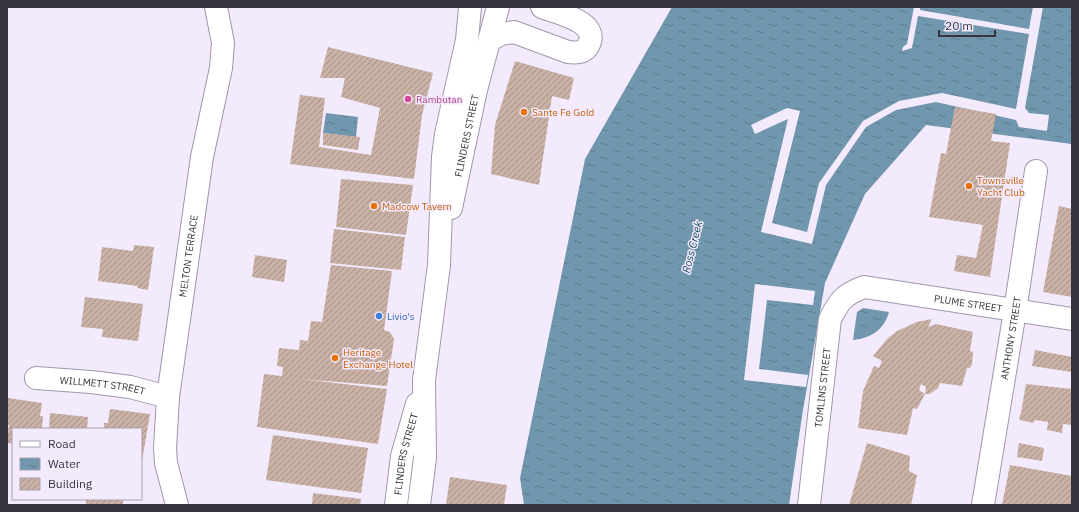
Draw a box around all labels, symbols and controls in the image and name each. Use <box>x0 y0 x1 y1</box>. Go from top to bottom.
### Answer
scale bar <box>939 12 995 38</box>
text: 20 m <box>945 18 973 33</box>
place label: Rambutan <box>416 93 462 106</box>
street label: FLINDERS STREET <box>452 93 482 178</box>
marker: Rambutan <box>403 94 413 104</box>
place label: Sante Fe Gold <box>532 106 594 119</box>
marker: Sante Fe Gold <box>519 107 529 117</box>
place label: Townsville Yacht Club <box>977 174 1025 199</box>
marker: Townsville Yacht Club <box>964 181 974 191</box>
place label: Madcow Tavern <box>382 200 452 213</box>
marker: Madcow Tavern <box>369 201 379 211</box>
street label: MELTON TERRACE <box>176 214 201 298</box>
water label: Ross Creek <box>679 219 705 274</box>
street label: PLUME STREET <box>933 292 1004 315</box>
street label: ANTHONY STREET <box>998 296 1024 381</box>
place label: Livio's <box>387 310 415 323</box>
marker: Livio's <box>374 311 384 321</box>
place label: Heritage Exchange Hotel <box>343 346 413 371</box>
street label: TOMLINS STREET <box>812 347 834 428</box>
marker: Heritage Exchange Hotel <box>330 353 340 363</box>
street label: WILLMETT STREET <box>59 374 147 398</box>
street label: FLINDERS STREET <box>391 411 421 496</box>
legend <box>12 428 142 500</box>
text: Road <box>48 436 76 451</box>
text: Water <box>48 456 81 471</box>
text: Building <box>48 476 93 491</box>

